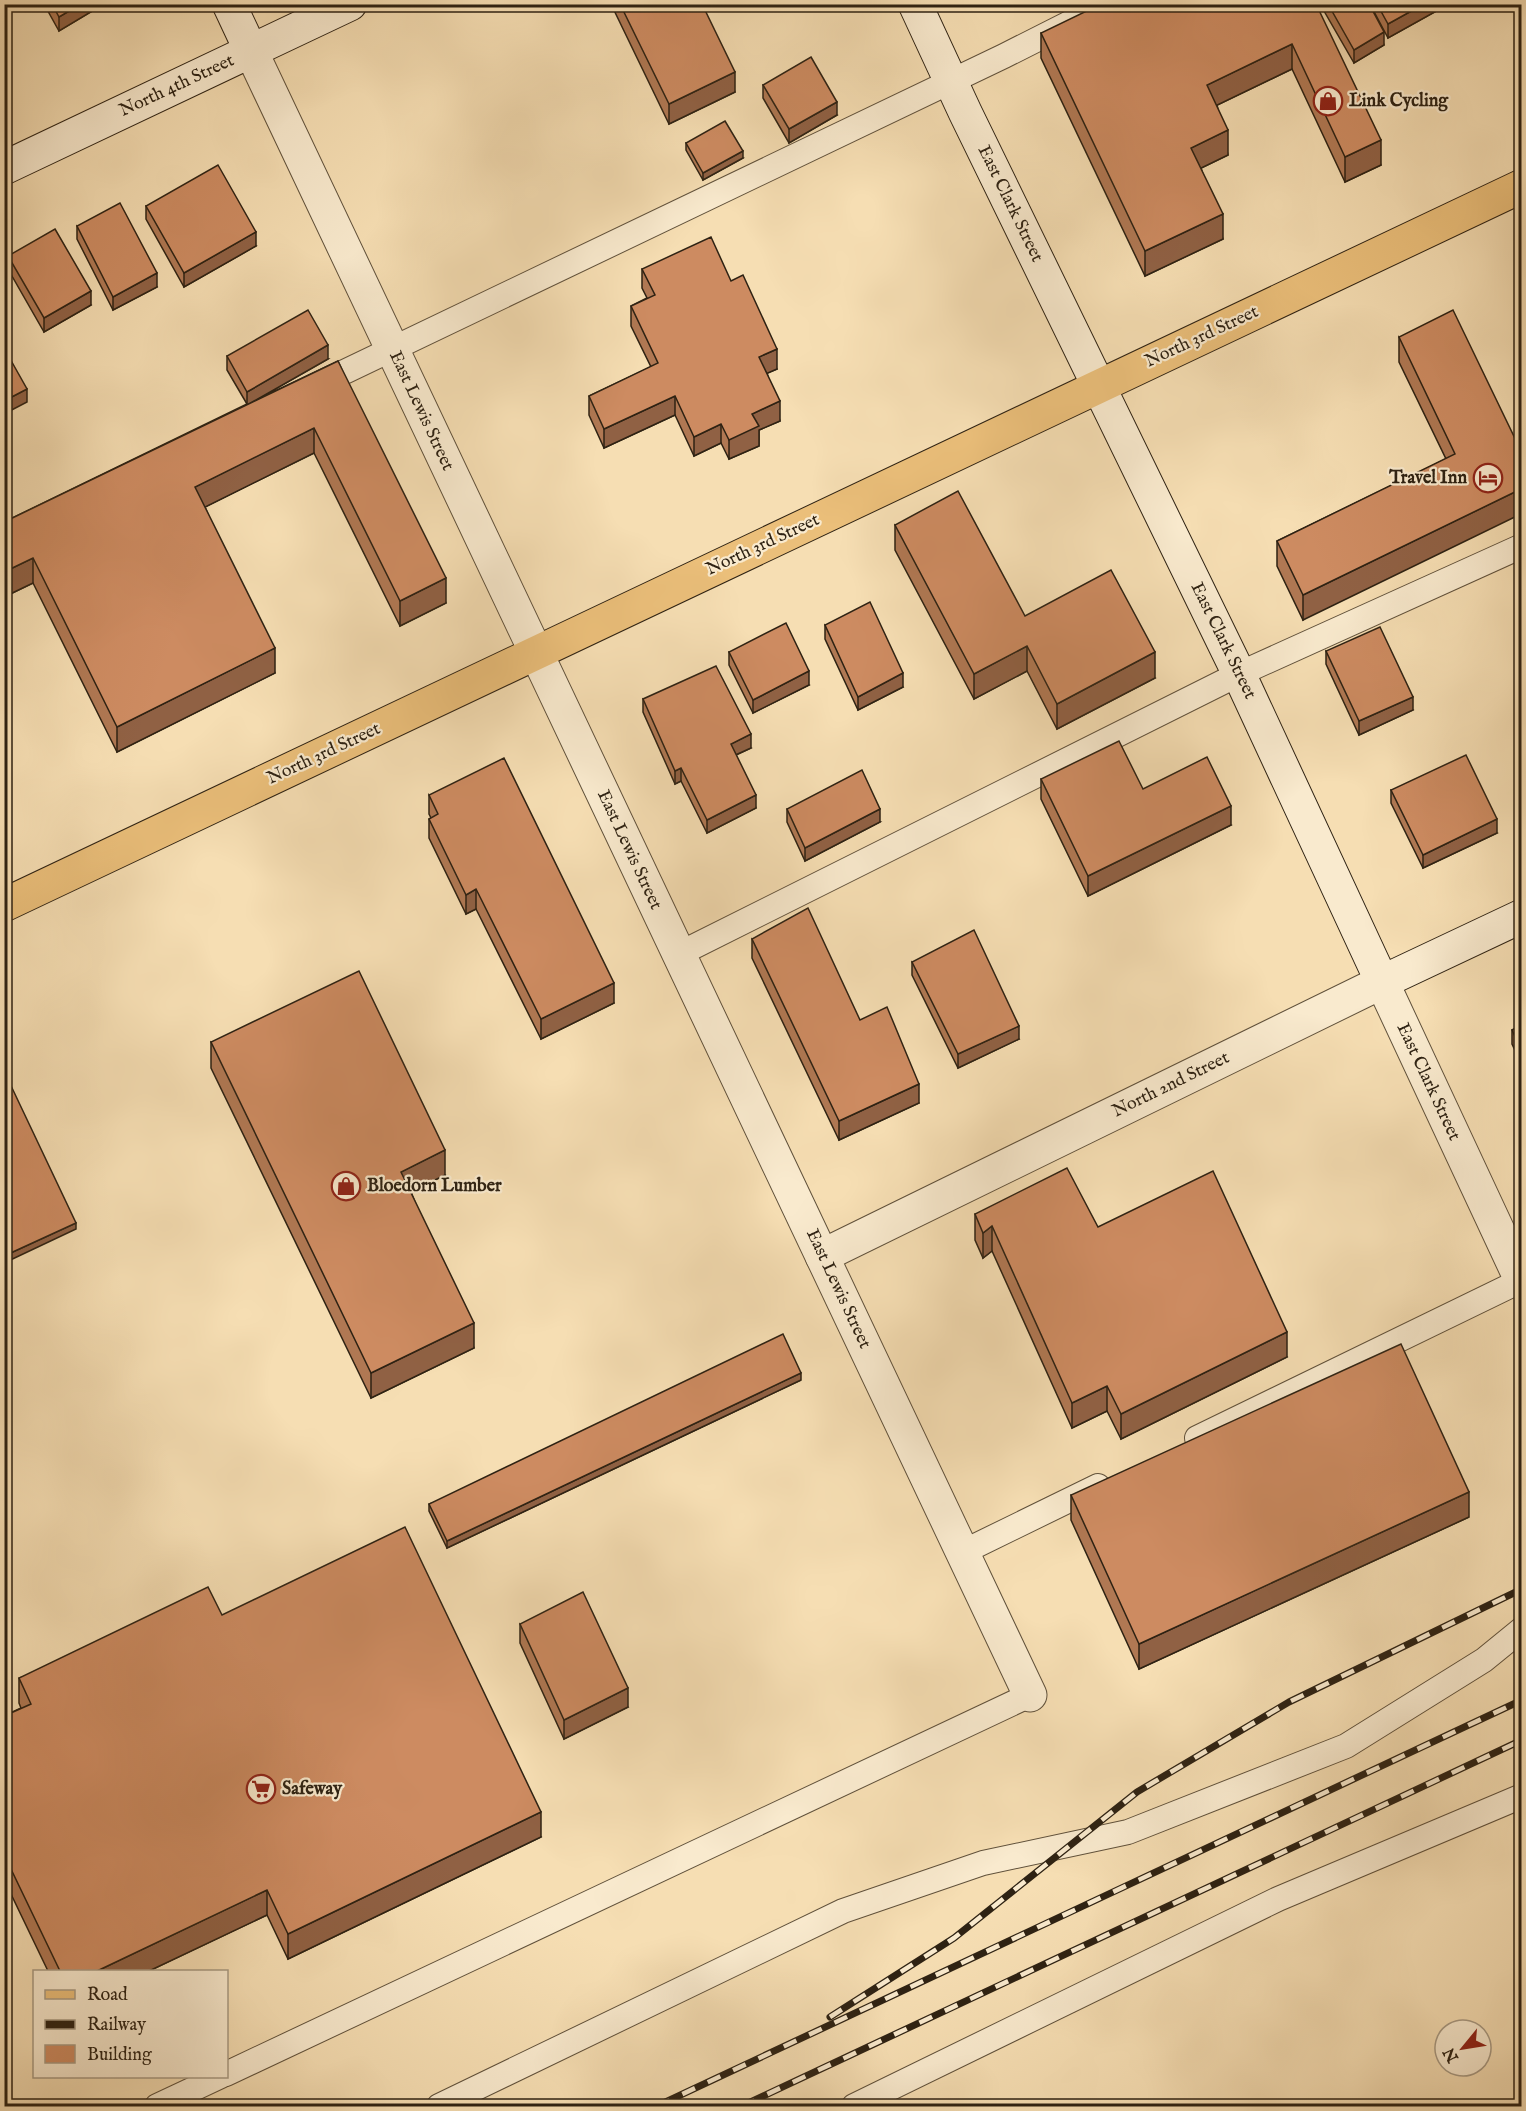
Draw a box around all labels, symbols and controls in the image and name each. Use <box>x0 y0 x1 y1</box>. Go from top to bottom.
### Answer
street label: North 4th Street <box>116 49 238 123</box>
shop icon: Link Cycling <box>1312 85 1344 117</box>
place label: Link Cycling <box>1349 90 1449 113</box>
street label: East Clark Street <box>972 142 1048 266</box>
street label: North 3rd Street <box>1142 301 1262 373</box>
street label: East Lewis Street <box>383 347 459 475</box>
hotel icon: Travel Inn <box>1472 462 1504 494</box>
place label: Travel Inn <box>1388 467 1467 490</box>
street label: North 3rd Street <box>703 509 823 581</box>
street label: East Clark Street <box>1185 579 1261 703</box>
street label: North 3rd Street <box>264 718 384 790</box>
street label: East Lewis Street <box>591 786 667 914</box>
street label: East Clark Street <box>1391 1020 1465 1144</box>
street label: North 2nd Street <box>1109 1047 1233 1123</box>
shop icon: Bloedorn Lumber <box>330 1170 362 1202</box>
place label: Bloedorn Lumber <box>367 1175 502 1198</box>
street label: East Lewis Street <box>800 1225 876 1353</box>
supermarket icon: Safeway <box>245 1773 277 1805</box>
place label: Safeway <box>282 1778 343 1801</box>
legend <box>33 1970 228 2078</box>
text: Road <box>87 1984 128 2007</box>
text: Railway <box>87 2014 146 2037</box>
north arrow <box>1433 2018 1493 2078</box>
text: N <box>1440 2043 1464 2066</box>
text: Building <box>87 2044 152 2067</box>

